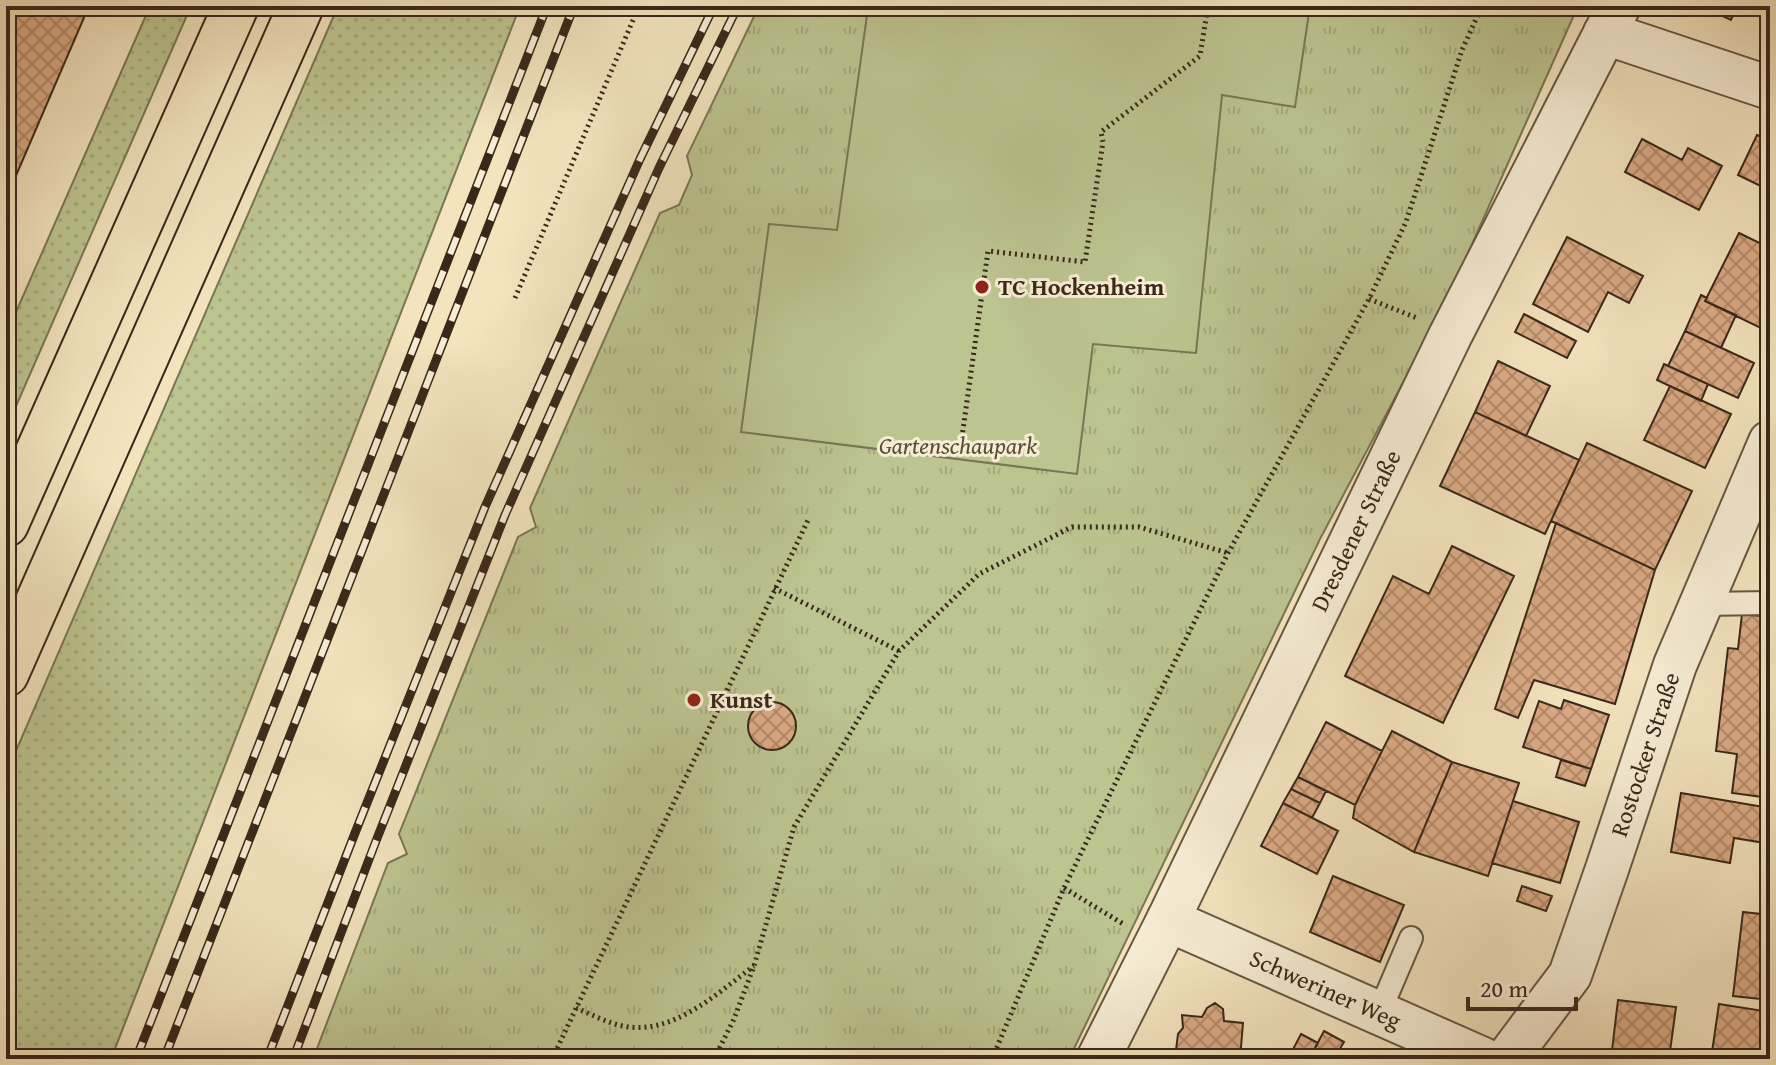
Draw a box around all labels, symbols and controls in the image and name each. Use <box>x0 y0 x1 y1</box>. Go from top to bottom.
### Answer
place label: TC Hockenheim <box>998 269 1165 304</box>
marker: TC Hockenheim <box>973 278 991 296</box>
park label: Gartenschaupark <box>879 428 1037 463</box>
street label: Dresdener Straße <box>1302 444 1409 617</box>
street label: Rostocker Straße <box>1601 667 1688 841</box>
place label: Kunst <box>710 682 773 717</box>
marker: Kunst <box>685 691 703 709</box>
street label: Schweriner Weg <box>1244 940 1407 1038</box>
scale bar <box>1468 961 1576 1011</box>
text: 20 m <box>1480 971 1528 1006</box>

